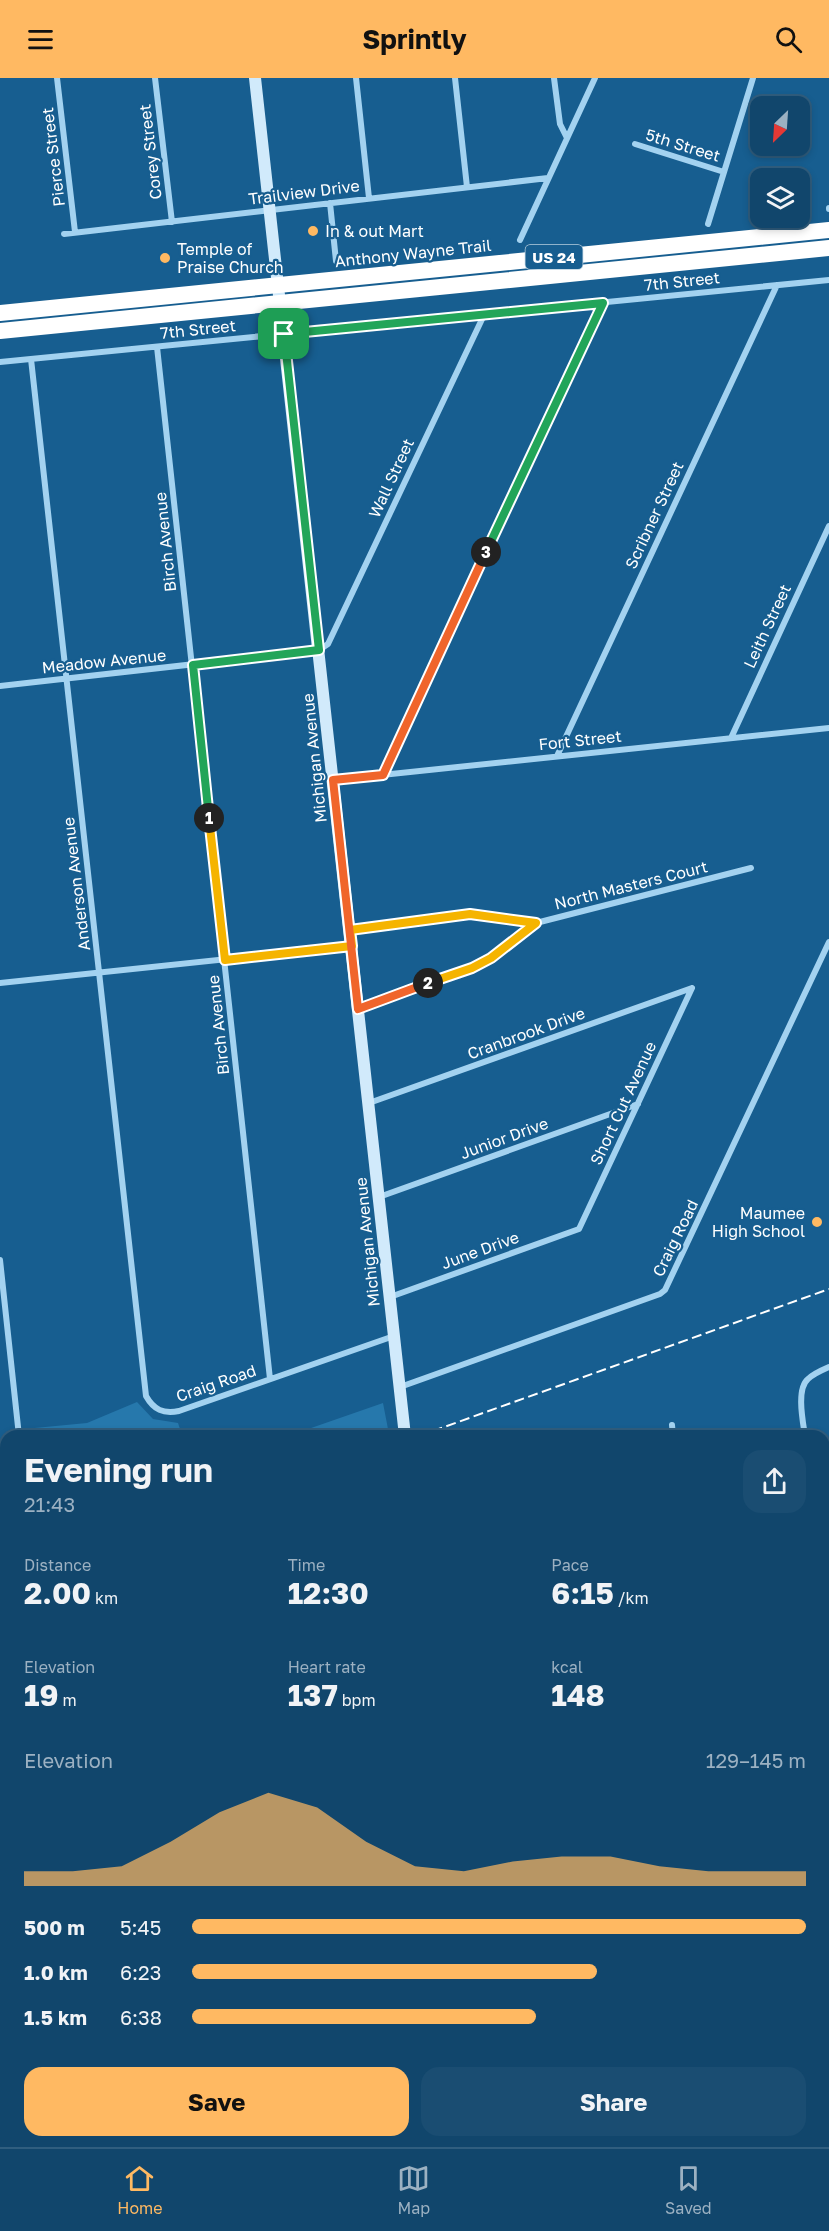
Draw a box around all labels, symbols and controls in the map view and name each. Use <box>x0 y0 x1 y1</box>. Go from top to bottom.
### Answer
icon: menu <box>24 23 57 56</box>
text: Sprintly <box>362 23 467 55</box>
icon: search <box>772 23 805 56</box>
north arrow <box>750 96 810 156</box>
map controls <box>750 96 810 228</box>
street label: Corey Street <box>134 103 166 201</box>
street label: Pierce Street <box>37 106 69 208</box>
street label: 5th Street <box>643 124 723 166</box>
button: layers <box>750 168 810 228</box>
street label: Trailview Drive <box>247 175 361 209</box>
place label: In & out Mart <box>325 221 424 241</box>
marker: In & out Mart <box>306 224 320 238</box>
street label: Anthony Wayne Trail <box>334 235 492 271</box>
place label: Temple of Praise Church <box>177 239 284 277</box>
road number: US 24 <box>526 245 582 269</box>
marker: Temple of Praise Church <box>158 251 172 265</box>
street label: 7th Street <box>643 267 721 295</box>
pin <box>258 308 309 359</box>
street label: 7th Street <box>159 315 237 343</box>
icon: arrive <box>267 317 300 350</box>
street label: Wall Street <box>364 435 418 521</box>
street label: Scribner Street <box>620 458 688 572</box>
street label: Birch Avenue <box>150 491 180 593</box>
pin: 3 <box>471 537 501 567</box>
text: 3 <box>481 542 491 562</box>
street label: Leith Street <box>739 581 795 671</box>
street label: Meadow Avenue <box>41 645 167 677</box>
street label: Michigan Avenue <box>297 692 331 824</box>
street label: Fort Street <box>538 726 622 754</box>
pin: 1 <box>194 803 224 833</box>
text: 1 <box>205 808 213 828</box>
street label: Anderson Avenue <box>58 816 94 952</box>
street label: North Masters Court <box>552 856 710 914</box>
pin: 2 <box>413 968 443 998</box>
text: 2 <box>423 973 433 993</box>
street label: Birch Avenue <box>203 974 233 1076</box>
street label: Cranbrook Drive <box>464 1002 588 1064</box>
street label: Short Cut Avenue <box>586 1038 660 1168</box>
street label: Junior Drive <box>457 1113 551 1163</box>
street label: Michigan Avenue <box>350 1176 384 1308</box>
street label: Craig Road <box>648 1196 702 1280</box>
place label: Maumee High School <box>712 1203 805 1241</box>
marker: Maumee High School <box>810 1215 824 1229</box>
street label: June Drive <box>438 1227 522 1273</box>
street label: Craig Road <box>173 1360 259 1406</box>
text: Evening run <box>24 1450 213 1489</box>
button: share <box>743 1450 806 1513</box>
text: 21:43 <box>24 1492 75 1516</box>
text: Distance <box>24 1555 91 1575</box>
text: Time <box>288 1555 325 1575</box>
text: Pace <box>551 1555 589 1575</box>
text: 2.00 <box>24 1575 91 1611</box>
text: 12:30 <box>288 1575 369 1611</box>
text: 6:15 <box>551 1575 614 1611</box>
text: km <box>91 1588 118 1608</box>
text: /km <box>614 1588 649 1608</box>
text: Elevation <box>24 1657 95 1677</box>
text: Heart rate <box>288 1657 366 1677</box>
text: kcal <box>551 1657 583 1677</box>
text: 19 <box>24 1677 59 1713</box>
text: 137 <box>288 1677 338 1713</box>
text: 148 <box>551 1677 605 1713</box>
text: m <box>59 1690 77 1710</box>
text: bpm <box>338 1690 376 1710</box>
text: Elevation <box>24 1748 113 1772</box>
text: 129–145 m <box>706 1748 806 1772</box>
text: 500 m <box>24 1915 85 1939</box>
text: 5:45 <box>120 1915 161 1939</box>
text: 1.0 km <box>24 1960 88 1984</box>
text: 6:23 <box>120 1960 161 1984</box>
text: 1.5 km <box>24 2005 87 2029</box>
text: 6:38 <box>120 2005 162 2029</box>
button: Save <box>24 2067 409 2136</box>
button: Share <box>421 2067 806 2136</box>
tab: Home <box>117 2162 163 2218</box>
tab: Map <box>397 2162 430 2218</box>
tab: Saved <box>665 2162 712 2218</box>

